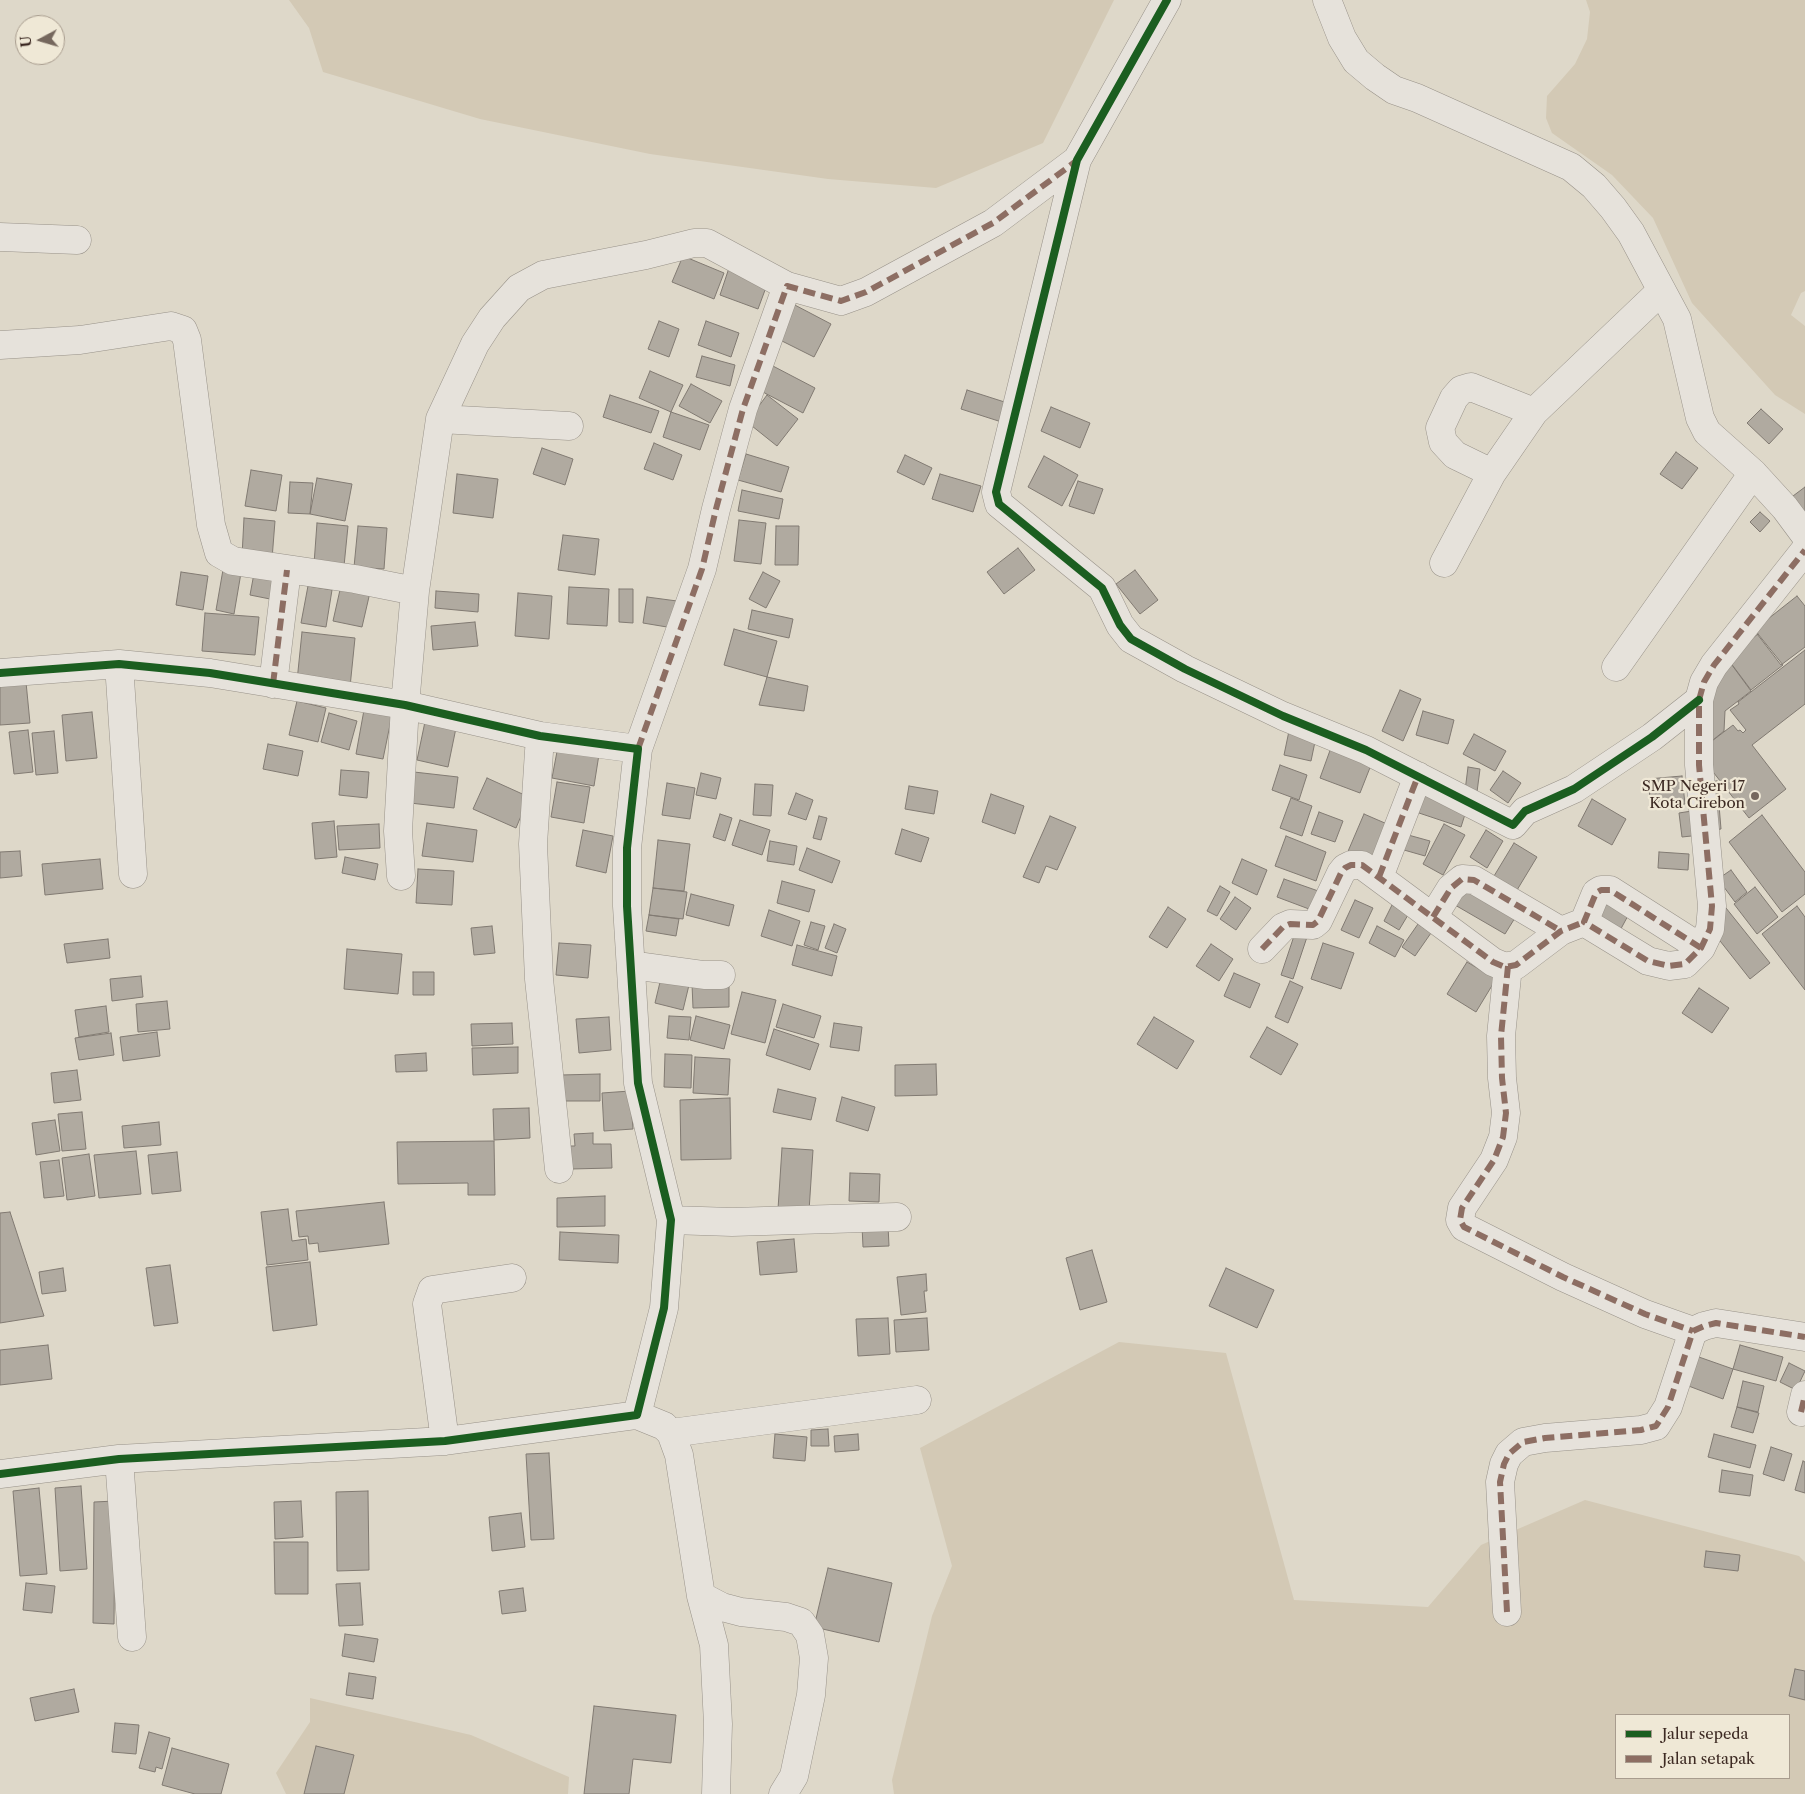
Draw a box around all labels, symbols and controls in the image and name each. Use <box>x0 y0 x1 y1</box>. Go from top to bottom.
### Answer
north arrow <box>15 15 65 65</box>
text: U <box>17 35 36 48</box>
place label: SMP Negeri 17 Kota Cirebon <box>1642 778 1745 813</box>
marker: SMP Negeri 17 Kota Cirebon <box>1749 790 1761 802</box>
legend <box>1615 1714 1790 1779</box>
text: Jalur sepeda <box>1662 1724 1748 1743</box>
text: Jalan setapak <box>1662 1749 1755 1768</box>

